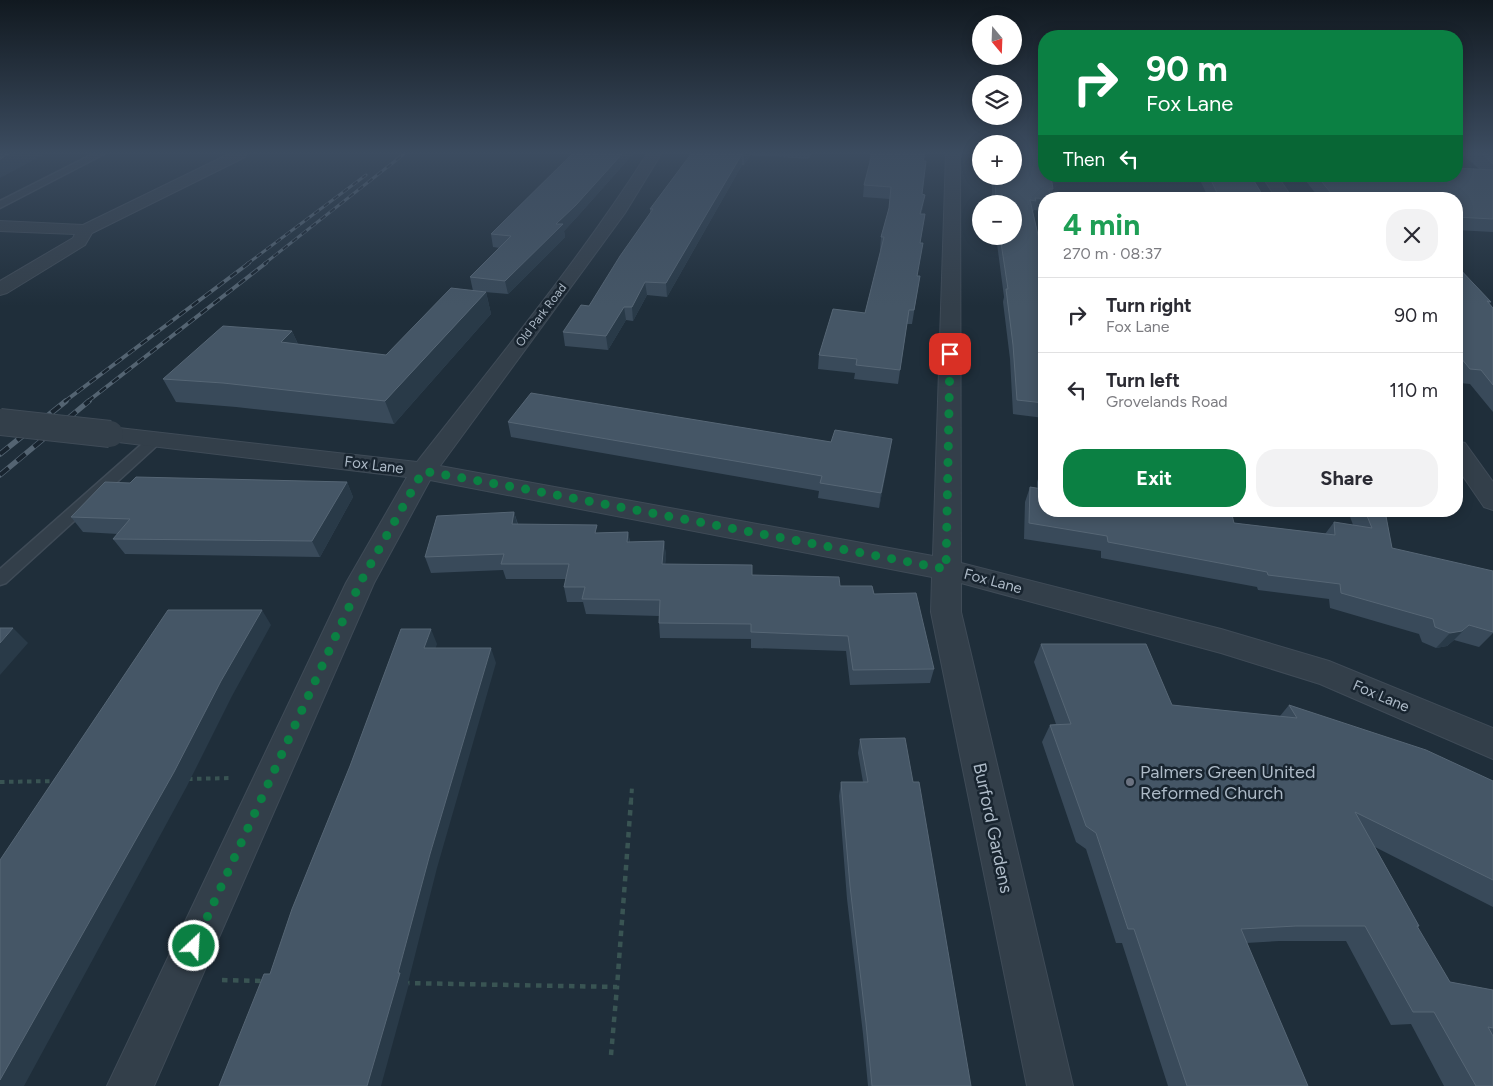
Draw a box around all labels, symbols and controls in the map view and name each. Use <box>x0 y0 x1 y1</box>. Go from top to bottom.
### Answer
north arrow <box>972 15 1022 65</box>
map controls <box>972 15 1022 245</box>
text: 90 m <box>1146 48 1228 90</box>
icon: right <box>1063 50 1128 115</box>
button: layers <box>972 75 1022 125</box>
text: Fox Lane <box>1146 90 1233 117</box>
button: + <box>972 135 1022 185</box>
icon: left <box>1115 145 1143 173</box>
text: Then <box>1063 148 1105 171</box>
button: − <box>972 195 1022 245</box>
text: 4 min <box>1063 206 1140 243</box>
button: close <box>1386 209 1438 261</box>
text: 270 m · 08:37 <box>1063 244 1162 263</box>
street label: Old Park Road <box>513 281 569 349</box>
text: Turn right <box>1106 294 1192 317</box>
icon: right <box>1063 301 1091 329</box>
text: 90 m <box>1394 304 1438 327</box>
text: Fox Lane <box>1106 317 1170 336</box>
pin <box>929 333 971 375</box>
icon: arrive <box>936 340 964 368</box>
text: Turn left <box>1106 369 1180 392</box>
icon: left <box>1063 376 1091 404</box>
text: 110 m <box>1389 379 1438 402</box>
text: Grovelands Road <box>1106 392 1228 411</box>
button: Exit <box>1063 449 1246 507</box>
button: Share <box>1256 449 1438 507</box>
street label: Fox Lane <box>343 452 405 478</box>
street label: Fox Lane <box>962 565 1024 597</box>
street label: Fox Lane <box>1350 676 1412 716</box>
street label: Burford Gardens <box>968 761 1018 895</box>
place label: Palmers Green United Reformed Church <box>1140 761 1315 804</box>
marker: Palmers Green United Reformed Church <box>1124 776 1136 788</box>
position arrow <box>167 919 219 971</box>

